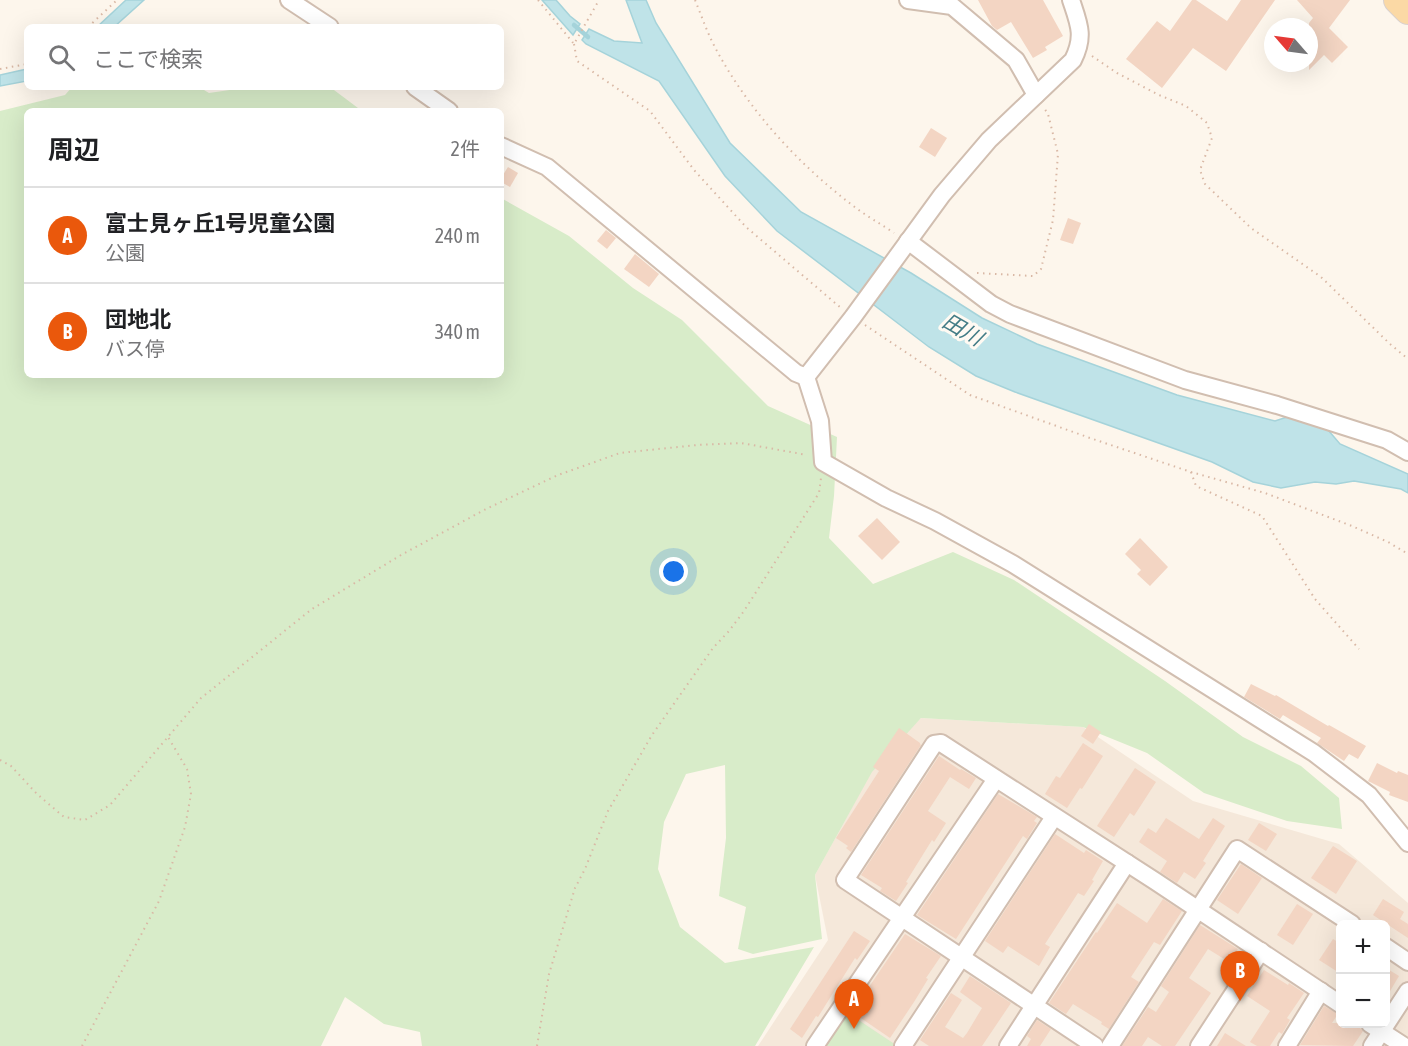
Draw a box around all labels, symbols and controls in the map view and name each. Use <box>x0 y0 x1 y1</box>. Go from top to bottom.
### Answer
north arrow <box>1264 18 1318 72</box>
search box <box>24 24 504 90</box>
icon: search <box>45 41 78 74</box>
text: ここで検索 <box>93 46 203 72</box>
text: 周辺 <box>48 135 100 165</box>
text: 2件 <box>451 137 480 160</box>
text: 富士見ヶ丘1号児童公園 <box>105 210 335 236</box>
text: A <box>63 224 72 247</box>
text: 240 m <box>435 224 480 247</box>
text: 公園 <box>105 241 145 264</box>
text: 団地北 <box>105 306 171 332</box>
water label: 田川 <box>939 308 989 351</box>
text: B <box>63 320 72 343</box>
text: 340 m <box>435 320 480 343</box>
text: バス停 <box>105 337 165 360</box>
your location <box>659 557 688 586</box>
map controls <box>1336 920 1390 1028</box>
button: + <box>1336 920 1390 974</box>
pin: B <box>1220 952 1260 1001</box>
button: − <box>1336 974 1390 1028</box>
pin: A <box>834 980 874 1029</box>

